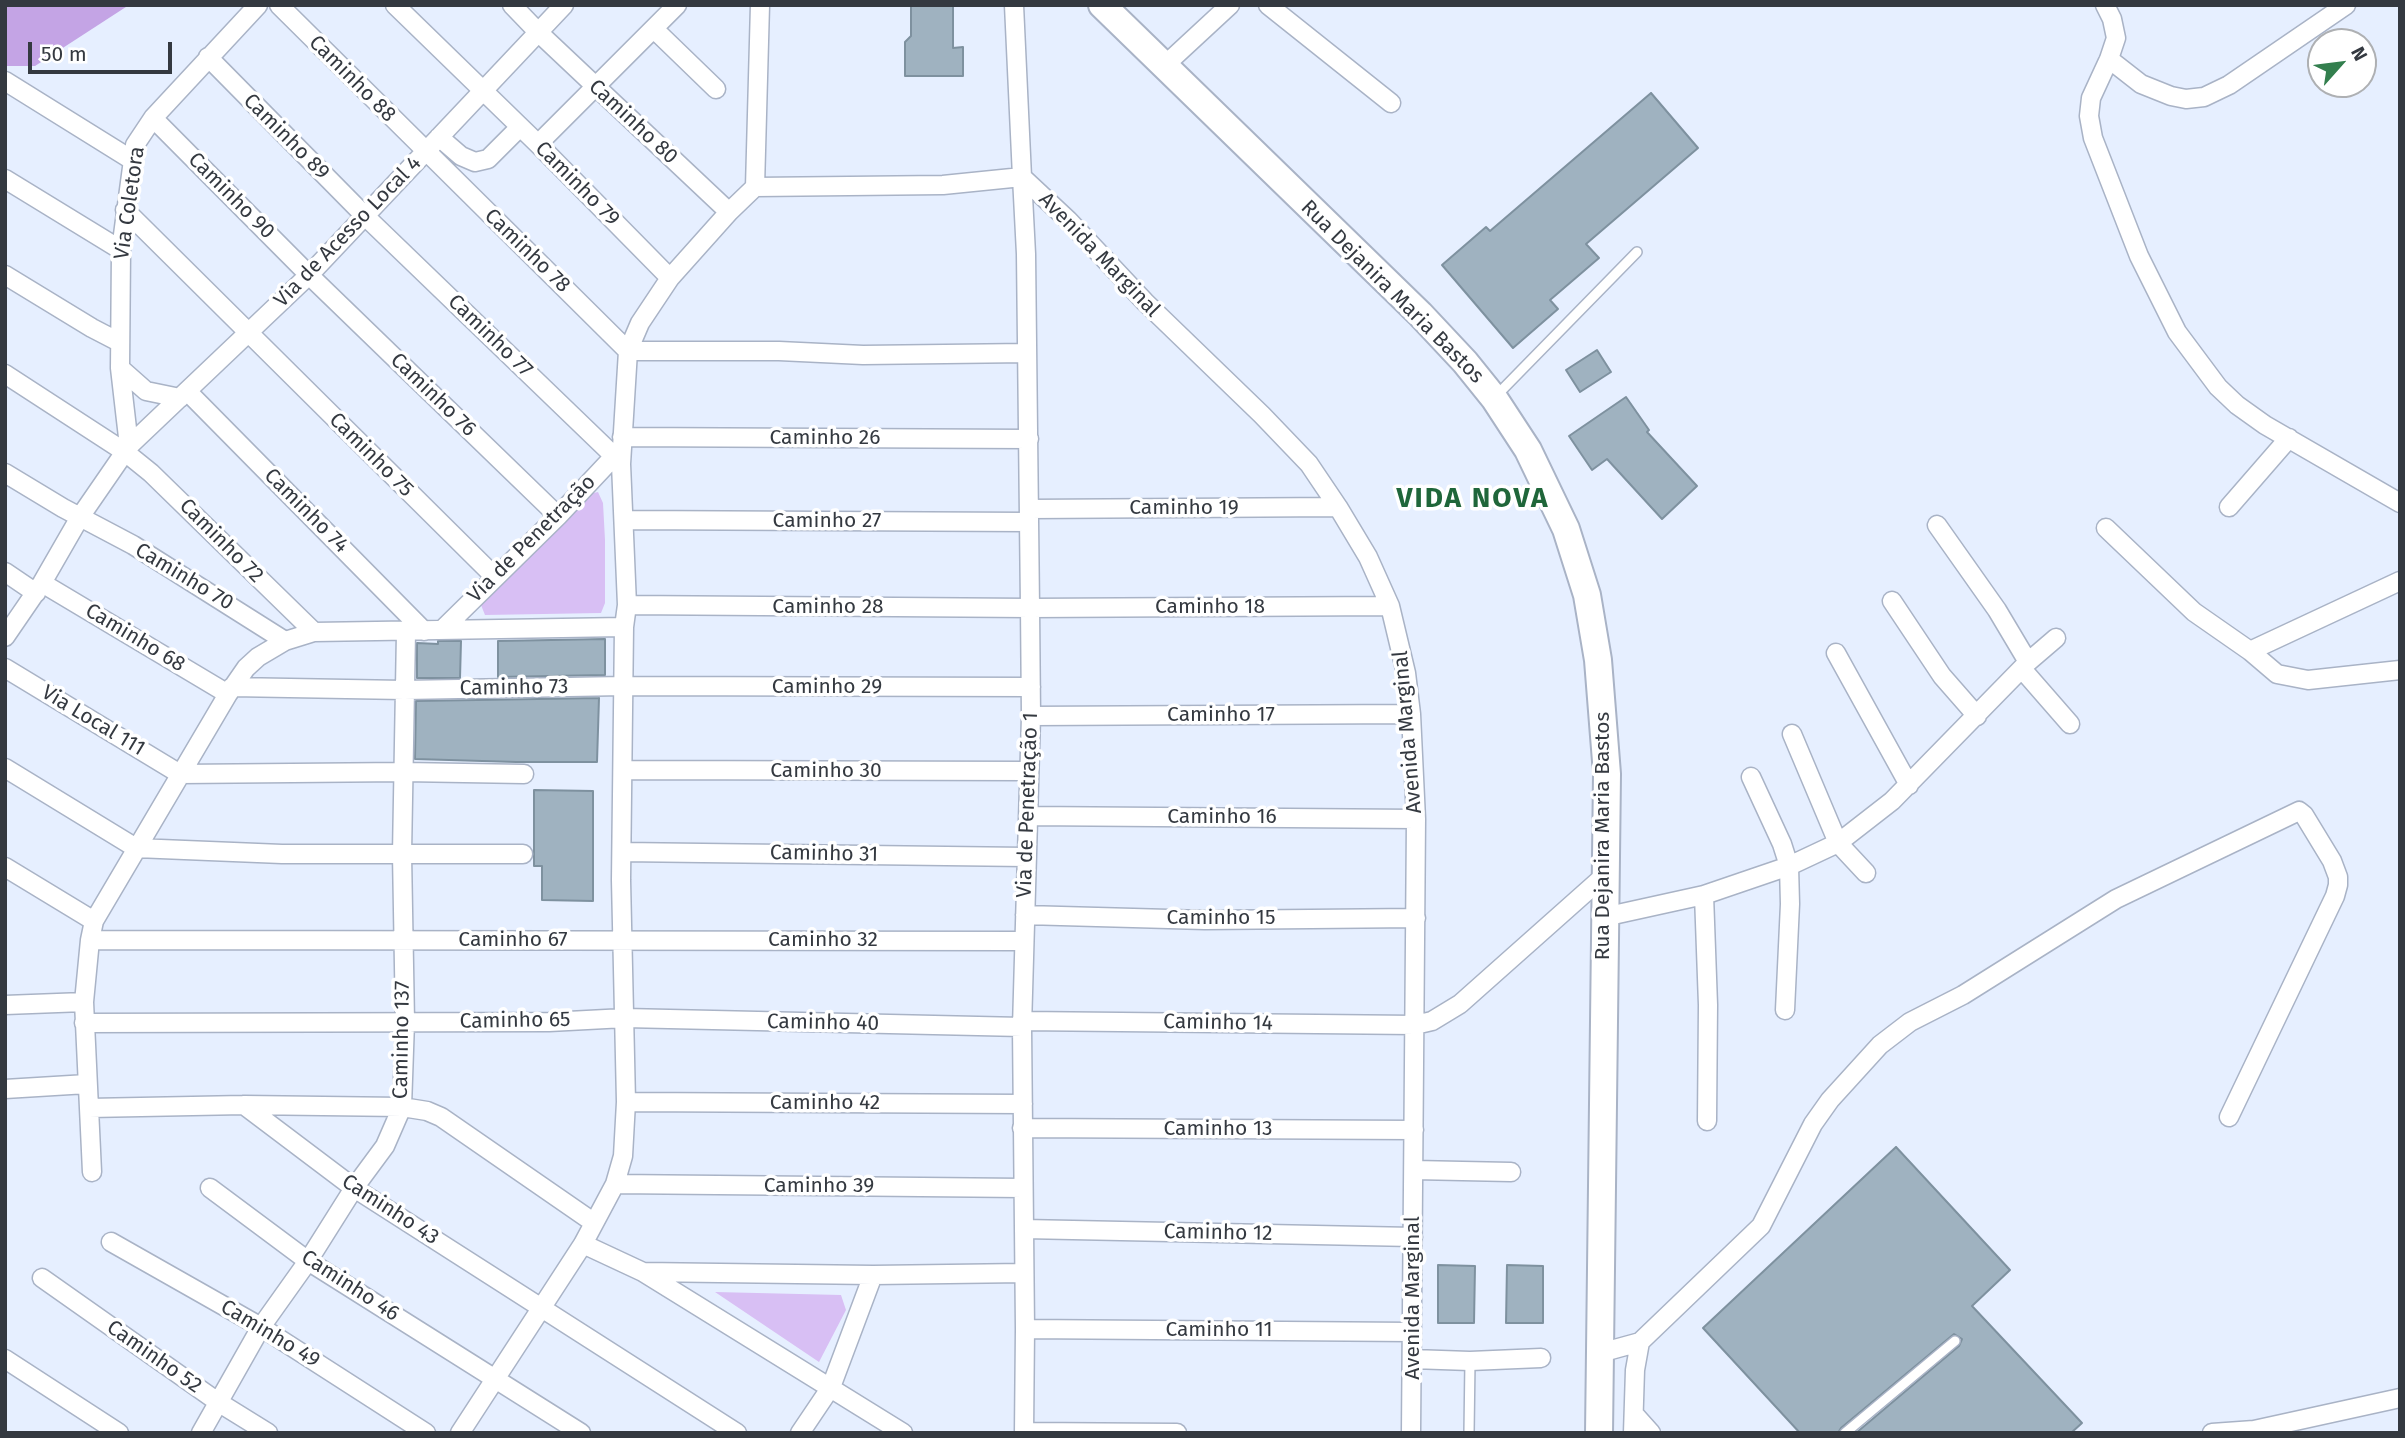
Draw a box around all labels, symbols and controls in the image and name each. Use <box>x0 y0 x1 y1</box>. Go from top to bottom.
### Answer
scale bar <box>32 28 175 72</box>
north arrow <box>2307 28 2377 98</box>
street label: Caminho 88 <box>303 30 401 128</box>
text: 50 m <box>41 41 87 67</box>
text: N <box>2346 43 2372 65</box>
street label: Caminho 80 <box>583 74 683 170</box>
street label: Caminho 89 <box>238 89 334 185</box>
street label: Caminho 79 <box>529 136 625 232</box>
street label: Via Coletora <box>110 145 150 261</box>
street label: Caminho 90 <box>182 147 280 245</box>
street label: Via de Acesso Local 4 <box>269 151 427 313</box>
street label: Avenida Marginal <box>1033 187 1165 323</box>
street label: Rua Dejanira Maria Bastos <box>1295 195 1489 389</box>
street label: Caminho 78 <box>479 204 575 298</box>
street label: Caminho 77 <box>442 289 538 383</box>
street label: Caminho 76 <box>385 348 481 442</box>
street label: Caminho 75 <box>324 408 418 502</box>
street label: Caminho 26 <box>770 425 880 451</box>
street label: Caminho 74 <box>259 464 353 558</box>
street label: Via de Penetração <box>463 470 601 608</box>
district label: VIDA NOVA <box>1398 482 1548 516</box>
street label: Caminho 72 <box>174 494 268 588</box>
street label: Caminho 19 <box>1129 495 1239 521</box>
street label: Caminho 27 <box>773 508 881 534</box>
street label: Caminho 70 <box>130 538 238 616</box>
street label: Caminho 28 <box>772 594 884 620</box>
street label: Caminho 18 <box>1155 594 1265 620</box>
street label: Caminho 68 <box>80 598 190 678</box>
street label: Avenida Marginal <box>1388 649 1428 815</box>
street label: Caminho 73 <box>459 674 569 702</box>
street label: Caminho 29 <box>772 674 882 700</box>
street label: Via Local 111 <box>37 680 149 762</box>
street label: Caminho 17 <box>1167 702 1275 728</box>
street label: Via de Penetração 1 <box>1012 712 1044 898</box>
street label: Rua Dejanira Maria Bastos <box>1590 712 1616 960</box>
street label: Caminho 30 <box>770 758 882 784</box>
street label: Caminho 16 <box>1167 804 1277 830</box>
street label: Caminho 31 <box>770 840 878 868</box>
street label: Caminho 15 <box>1167 905 1275 931</box>
street label: Caminho 67 <box>458 927 568 953</box>
street label: Caminho 32 <box>768 927 878 953</box>
street label: Caminho 137 <box>388 981 416 1099</box>
street label: Caminho 65 <box>459 1007 571 1035</box>
street label: Caminho 40 <box>767 1009 879 1037</box>
street label: Caminho 14 <box>1163 1009 1273 1037</box>
street label: Caminho 42 <box>770 1090 880 1116</box>
street label: Caminho 13 <box>1164 1116 1272 1142</box>
street label: Caminho 43 <box>337 1169 443 1251</box>
street label: Caminho 39 <box>764 1173 874 1199</box>
street label: Avenida Marginal <box>1400 1216 1426 1380</box>
street label: Caminho 12 <box>1163 1219 1273 1247</box>
street label: Caminho 46 <box>296 1245 404 1327</box>
street label: Caminho 49 <box>216 1295 324 1373</box>
street label: Caminho 52 <box>102 1315 206 1399</box>
street label: Caminho 11 <box>1165 1317 1273 1343</box>

